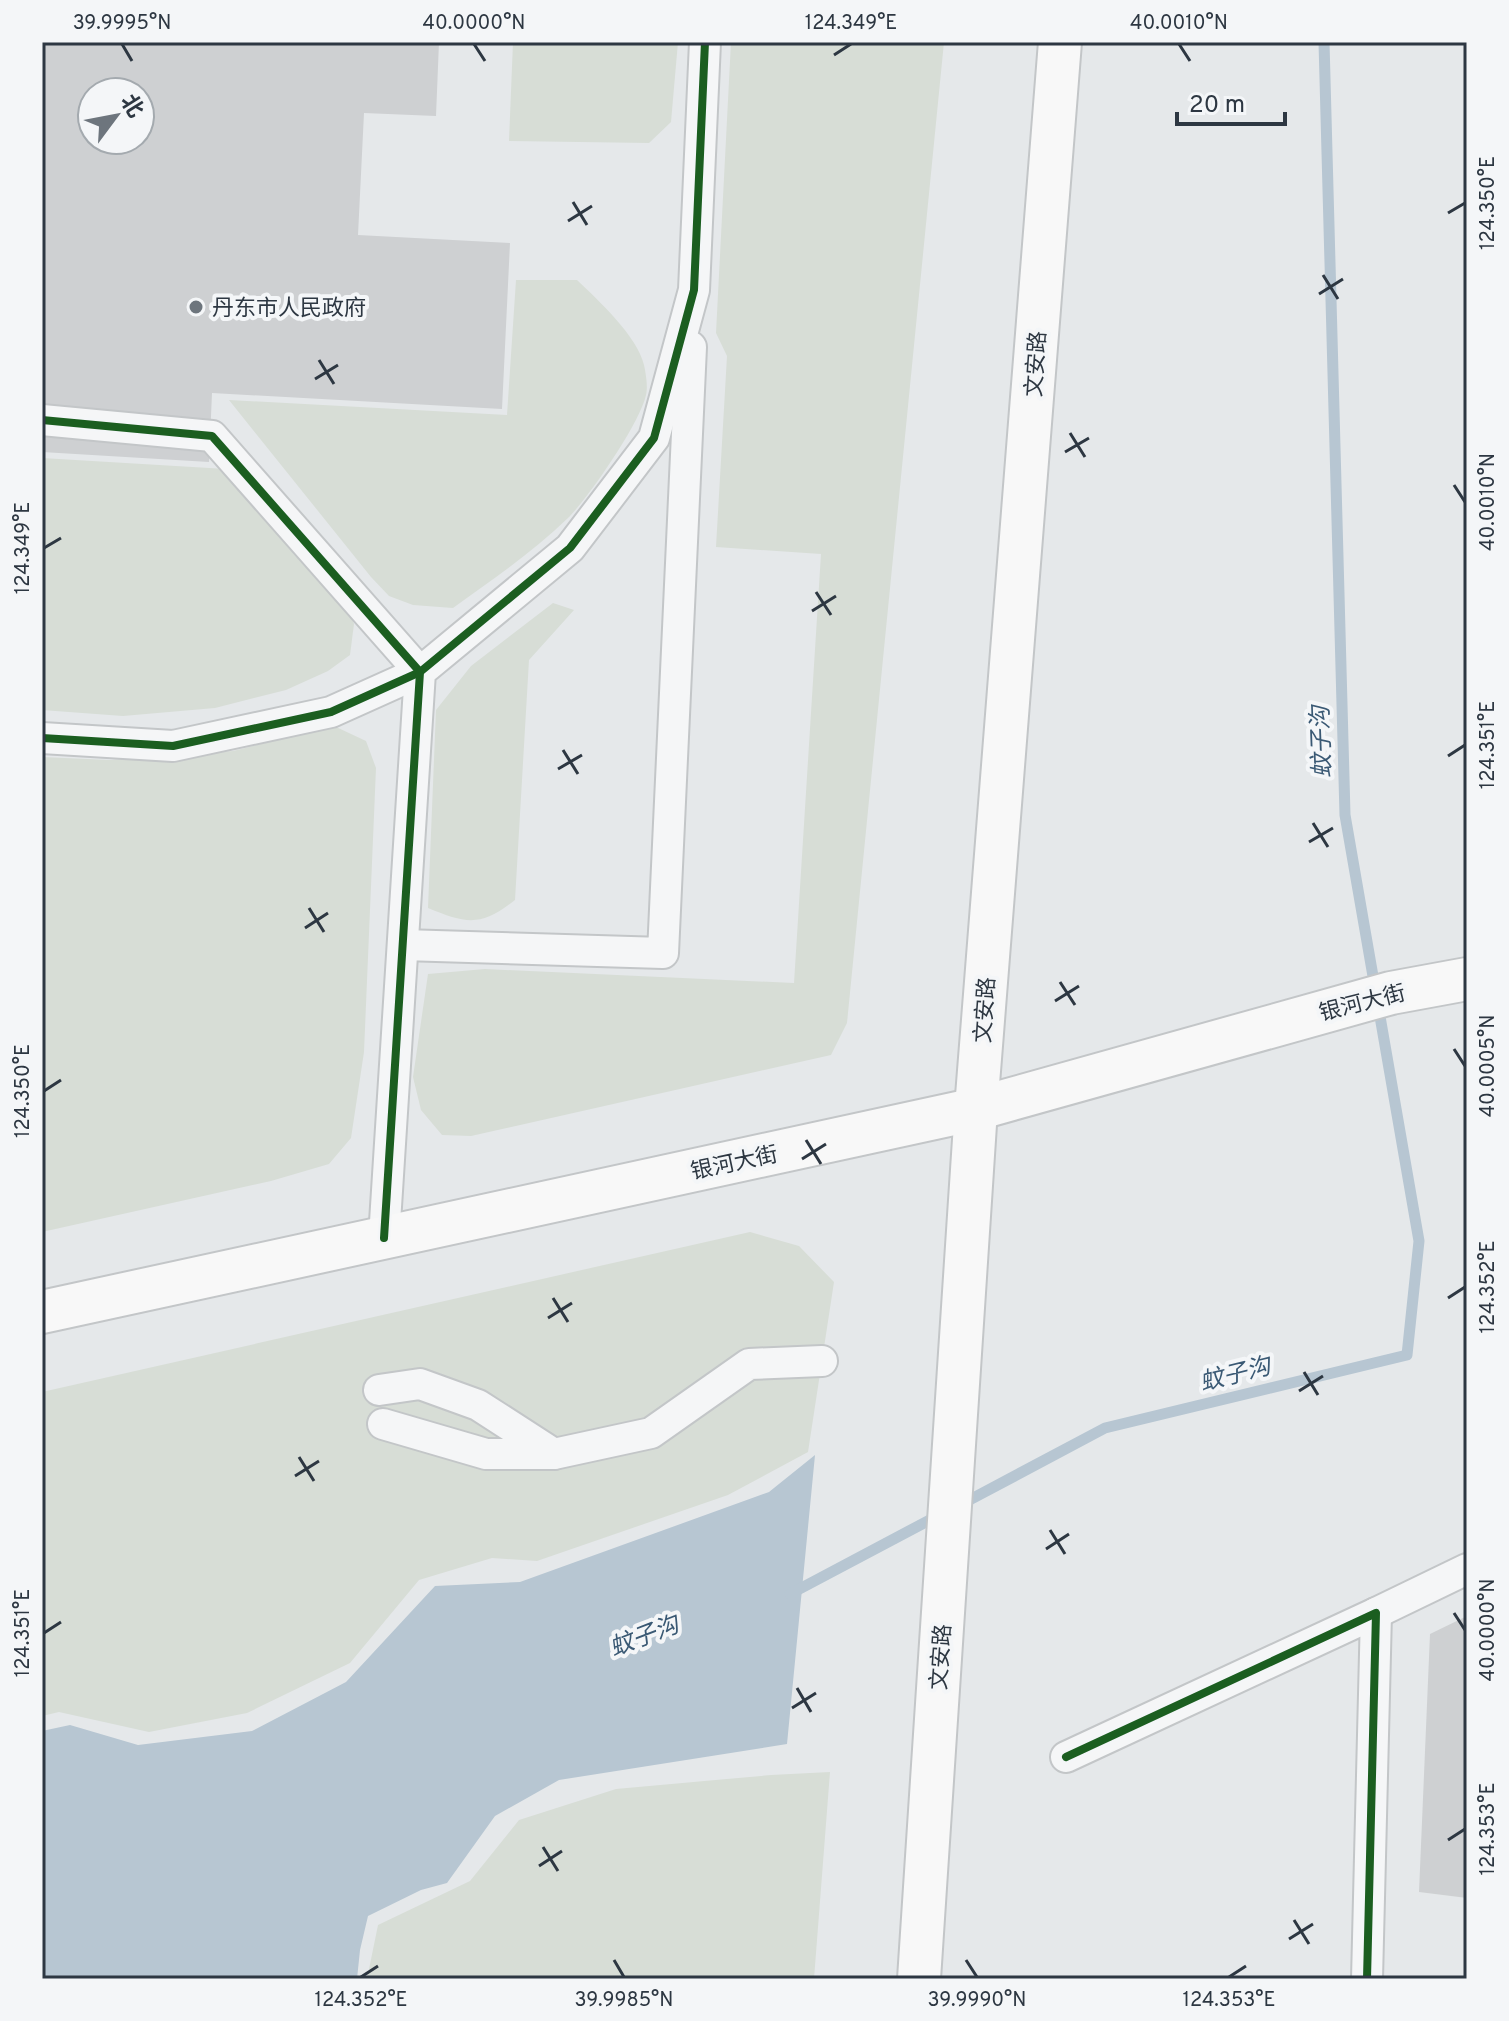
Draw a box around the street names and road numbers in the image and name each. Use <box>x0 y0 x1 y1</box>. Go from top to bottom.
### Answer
street label: 文安路 <box>1022 330 1053 398</box>
street label: 文安路 <box>971 976 1002 1044</box>
street label: 银河大街 <box>1317 981 1409 1028</box>
street label: 银河大街 <box>689 1142 780 1187</box>
street label: 文安路 <box>927 1623 958 1691</box>

